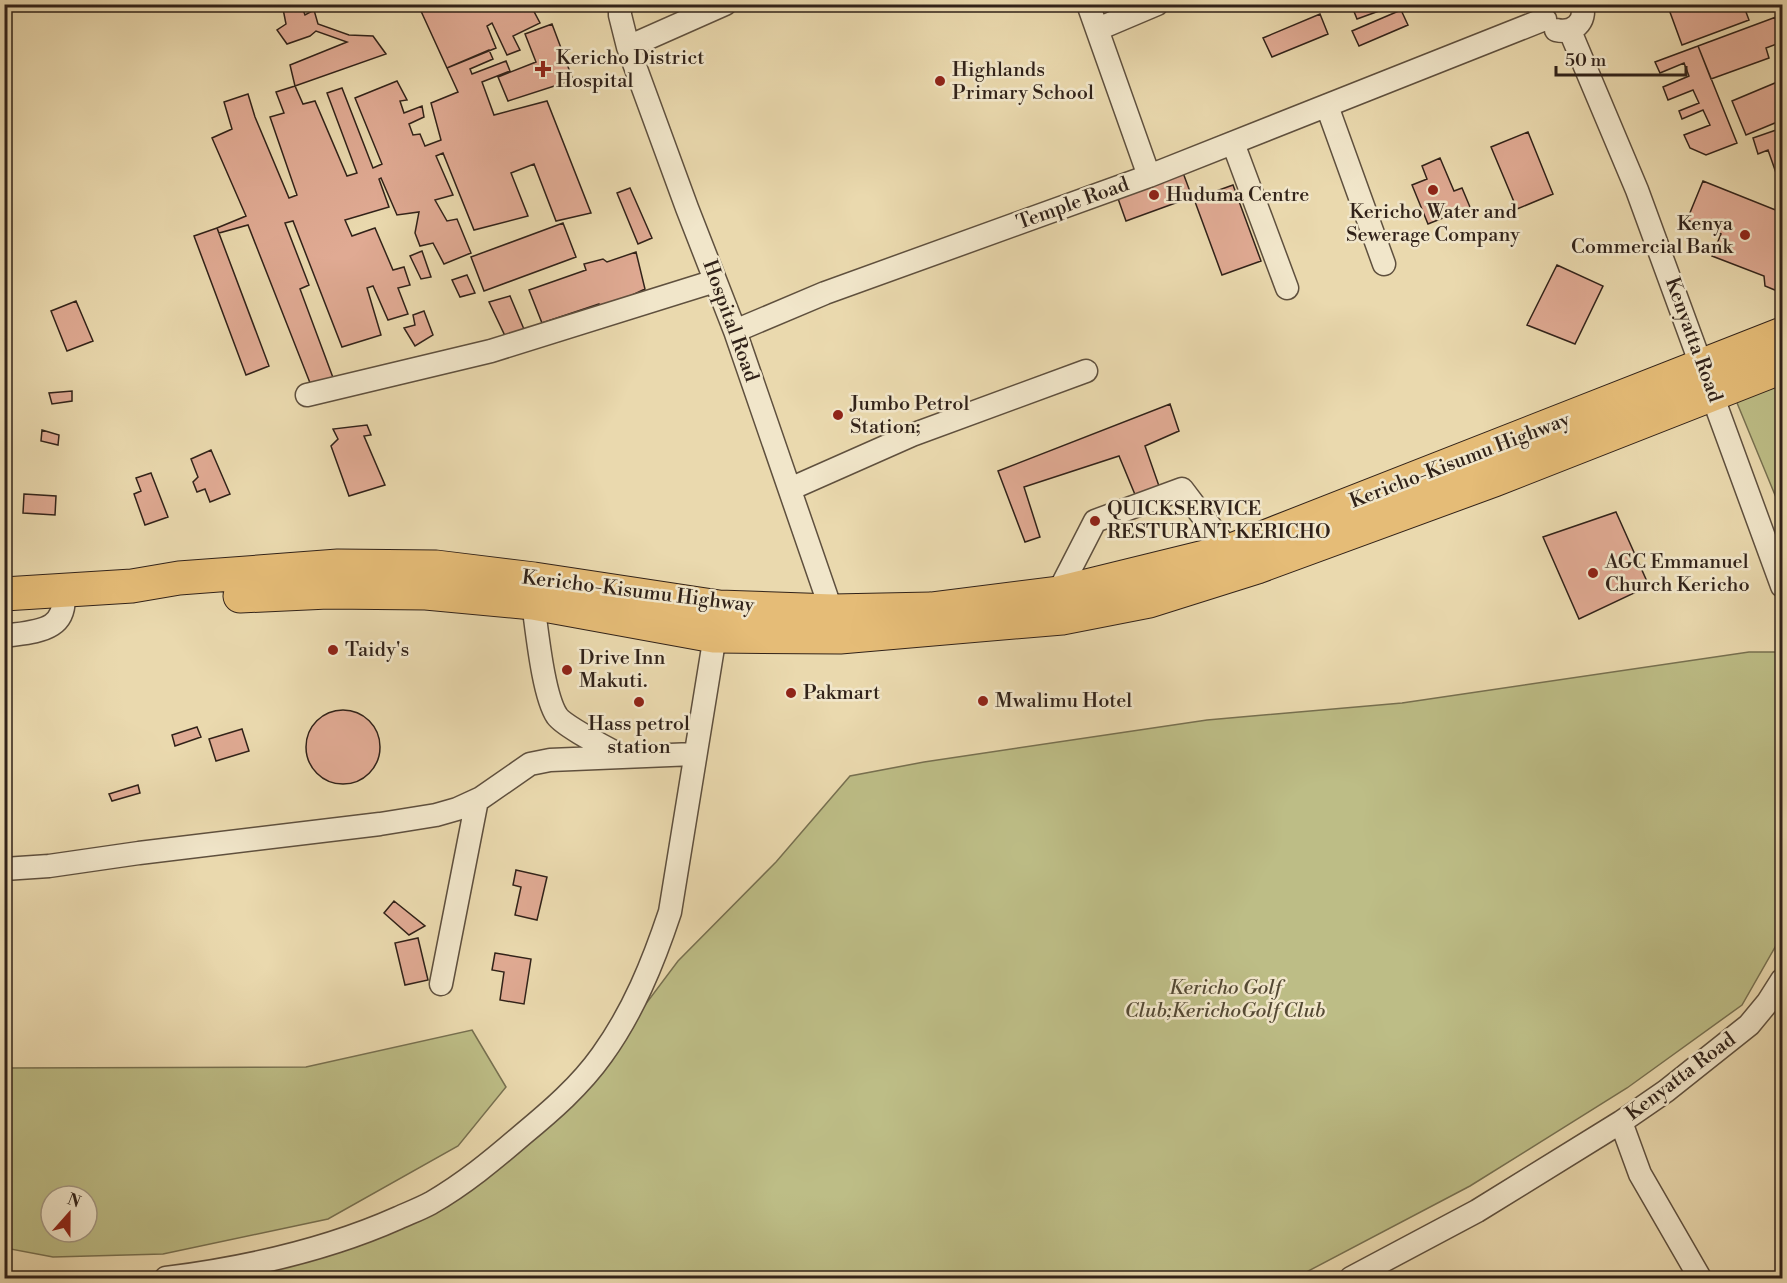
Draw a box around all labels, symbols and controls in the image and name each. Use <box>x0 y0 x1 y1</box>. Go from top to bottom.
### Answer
scale bar <box>1556 39 1686 77</box>
place label: Kericho District Hospital <box>556 46 704 94</box>
text: 50 m <box>1565 49 1607 72</box>
place label: Highlands Primary School <box>952 58 1094 106</box>
marker: Kericho District Hospital <box>534 60 552 78</box>
marker: Highlands Primary School <box>933 74 947 88</box>
street label: Temple Road <box>1013 172 1133 236</box>
place label: Huduma Centre <box>1166 183 1309 208</box>
marker: Kericho Water and Sewerage Company <box>1426 183 1440 197</box>
marker: Huduma Centre <box>1147 188 1161 202</box>
place label: Kericho Water and Sewerage Company <box>1346 200 1520 248</box>
place label: Kenya Commercial Bank <box>1571 212 1735 260</box>
marker: Kenya Commercial Bank <box>1738 228 1752 242</box>
street label: Hospital Road <box>696 257 764 386</box>
street label: Kenyatta Road <box>1659 274 1727 407</box>
place label: Jumbo Petrol Station; <box>849 392 969 440</box>
street label: Kericho-Kisumu Highway <box>1346 407 1574 515</box>
marker: Jumbo Petrol Station; <box>831 408 845 422</box>
place label: QUICKSERVICE RESTURANT KERICHO <box>1107 497 1331 545</box>
marker: QUICKSERVICE RESTURANT KERICHO <box>1088 514 1102 528</box>
place label: AGC Emmanuel Church Kericho <box>1604 550 1750 598</box>
street label: Kericho-Kisumu Highway <box>520 565 756 619</box>
marker: AGC Emmanuel Church Kericho <box>1586 566 1600 580</box>
place label: Taidy's <box>345 638 409 663</box>
marker: Taidy's <box>326 643 340 657</box>
place label: Drive Inn Makuti. <box>579 646 666 694</box>
marker: Drive Inn Makuti. <box>560 663 574 677</box>
place label: Pakmart <box>803 681 880 706</box>
marker: Pakmart <box>784 686 798 700</box>
place label: Mwalimu Hotel <box>995 689 1132 714</box>
marker: Mwalimu Hotel <box>976 694 990 708</box>
marker: Hass petrol station <box>632 695 646 709</box>
place label: Hass petrol station <box>588 712 690 760</box>
park label: Kericho Golf Club;KerichoGolf Club <box>1125 976 1325 1024</box>
street label: Kenyatta Road <box>1621 1027 1741 1126</box>
north arrow <box>39 1184 99 1244</box>
text: N <box>65 1189 84 1213</box>

